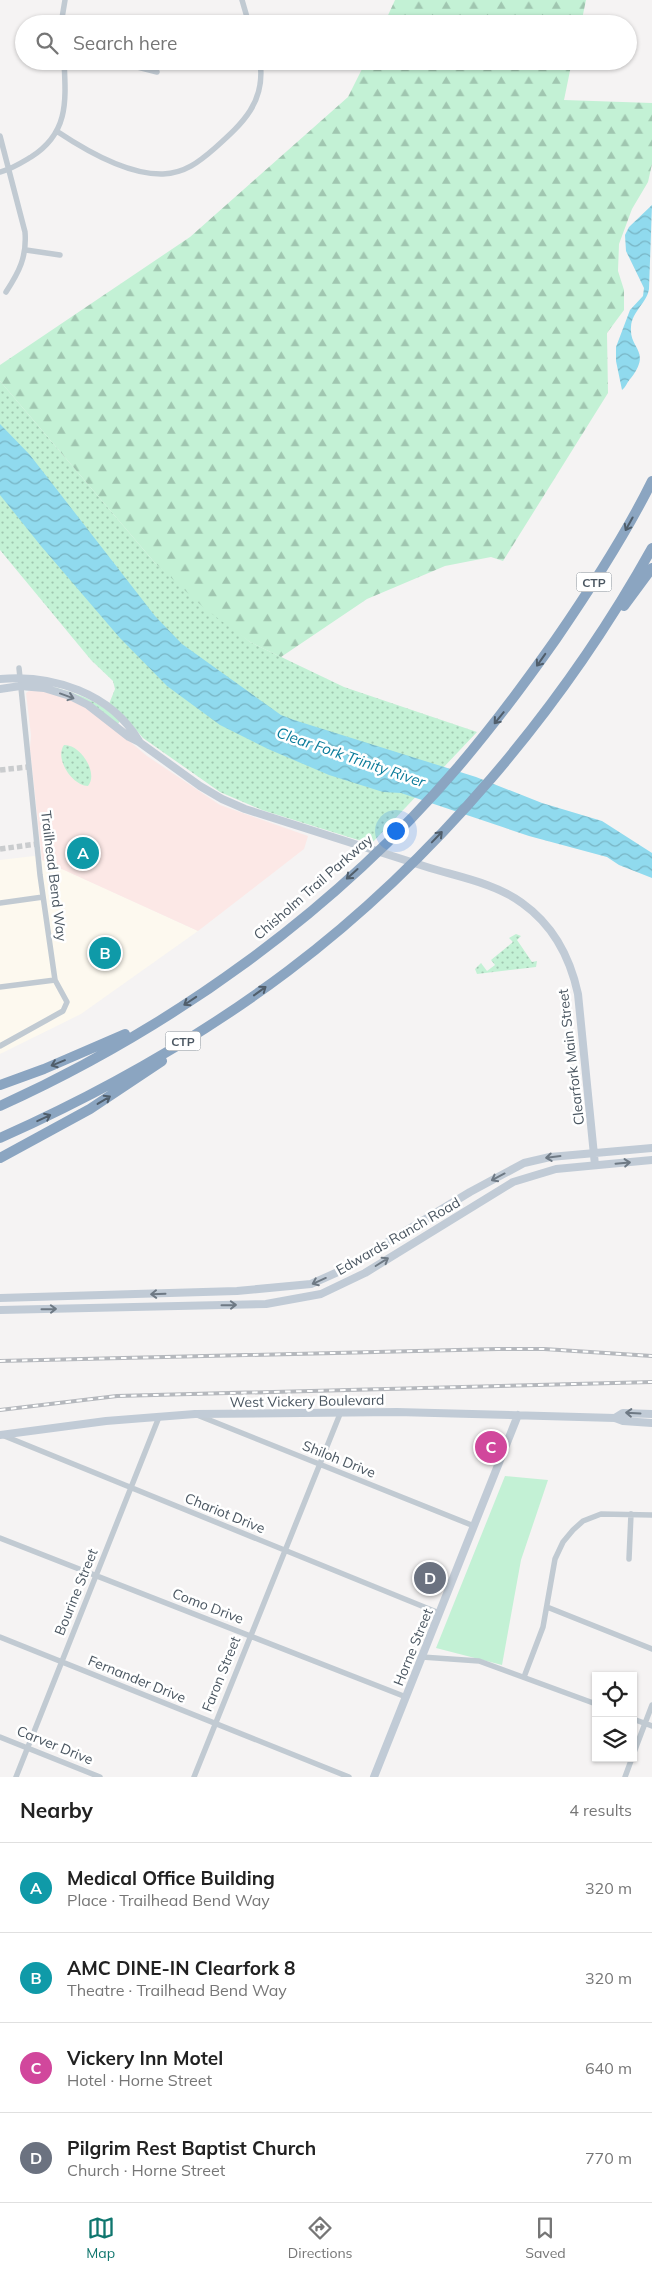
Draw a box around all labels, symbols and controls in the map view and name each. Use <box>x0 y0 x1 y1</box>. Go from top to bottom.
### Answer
search box <box>15 15 637 70</box>
icon: search <box>33 29 61 57</box>
text: Search here <box>73 31 177 55</box>
one-way arrow <box>624 516 634 531</box>
road number: CTP <box>576 572 612 592</box>
one-way arrow <box>536 653 546 667</box>
one-way arrow <box>59 692 75 701</box>
one-way arrow <box>493 711 504 724</box>
water label: Clear Fork Trinity River <box>274 723 428 792</box>
street label: Trailhead Bend Way <box>37 810 71 943</box>
your location <box>383 818 409 844</box>
street label: Chisholm Trail Parkway <box>250 830 377 944</box>
one-way arrow <box>431 831 443 844</box>
pin: A <box>67 834 99 872</box>
one-way arrow <box>346 868 359 880</box>
pin: B <box>89 934 121 972</box>
one-way arrow <box>253 986 266 997</box>
street label: Clearfork Main Street <box>554 988 588 1126</box>
one-way arrow <box>183 995 197 1006</box>
road number: CTP <box>166 1032 200 1050</box>
one-way arrow <box>51 1059 67 1068</box>
one-way arrow <box>96 1095 110 1105</box>
one-way arrow <box>37 1112 52 1122</box>
one-way arrow <box>546 1152 562 1162</box>
one-way arrow <box>615 1158 631 1167</box>
one-way arrow <box>491 1173 506 1182</box>
street label: Edwards Ranch Road <box>333 1193 463 1279</box>
one-way arrow <box>375 1257 389 1267</box>
one-way arrow <box>312 1276 327 1286</box>
one-way arrow <box>150 1289 166 1298</box>
one-way arrow <box>220 1300 236 1309</box>
one-way arrow <box>40 1304 56 1314</box>
street label: West Vickery Boulevard <box>230 1391 384 1411</box>
one-way arrow <box>625 1409 641 1418</box>
pin: C <box>475 1428 507 1466</box>
street label: Shiloh Drive <box>300 1436 378 1482</box>
street label: Chariot Drive <box>182 1489 268 1537</box>
street label: Bourine Street <box>50 1546 102 1638</box>
pin: D <box>414 1559 446 1597</box>
street label: Como Drive <box>170 1584 246 1628</box>
street label: Horne Street <box>389 1606 437 1688</box>
street label: Faron Street <box>198 1634 244 1714</box>
street label: Fernander Drive <box>86 1651 188 1707</box>
map controls <box>592 1672 637 1762</box>
button: locate <box>592 1672 637 1717</box>
button: layers <box>592 1717 637 1762</box>
street label: Carver Drive <box>14 1722 96 1768</box>
text: Nearby <box>20 1797 93 1823</box>
text: 4 results <box>569 1800 632 1820</box>
text: Medical Office Building <box>67 1866 275 1890</box>
text: A <box>30 1878 42 1898</box>
text: 320 m <box>585 1878 632 1898</box>
text: Place · Trailhead Bend Way <box>67 1890 270 1910</box>
text: AMC DINE-IN Clearfork 8 <box>67 1956 295 1980</box>
text: B <box>30 1968 42 1988</box>
text: 320 m <box>585 1968 632 1988</box>
text: Theatre · Trailhead Bend Way <box>67 1980 287 2000</box>
text: Vickery Inn Motel <box>67 2046 223 2070</box>
text: C <box>31 2058 41 2078</box>
text: 640 m <box>585 2058 632 2078</box>
text: Hotel · Horne Street <box>67 2070 212 2090</box>
text: Pilgrim Rest Baptist Church <box>67 2136 316 2160</box>
text: D <box>30 2148 42 2168</box>
text: 770 m <box>585 2148 632 2168</box>
text: Church · Horne Street <box>67 2160 225 2180</box>
tab: Map <box>86 2214 115 2262</box>
tab: Directions <box>288 2214 353 2262</box>
tab: Saved <box>525 2214 566 2262</box>

